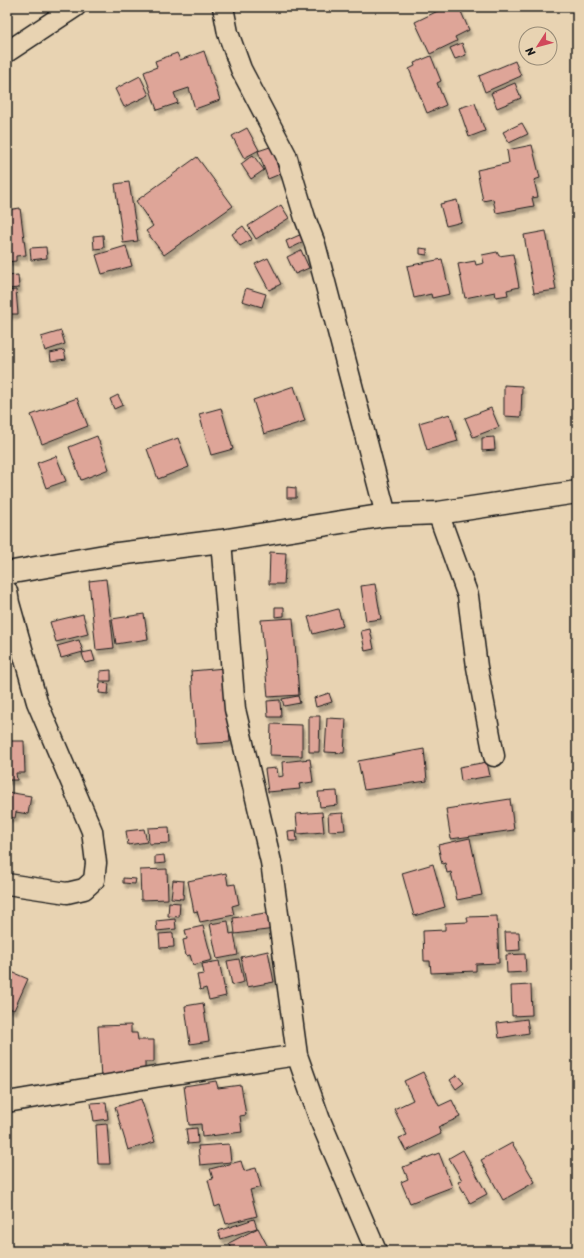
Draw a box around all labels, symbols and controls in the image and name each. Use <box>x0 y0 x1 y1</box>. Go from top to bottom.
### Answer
north arrow <box>518 26 558 66</box>
text: N <box>520 43 541 61</box>

